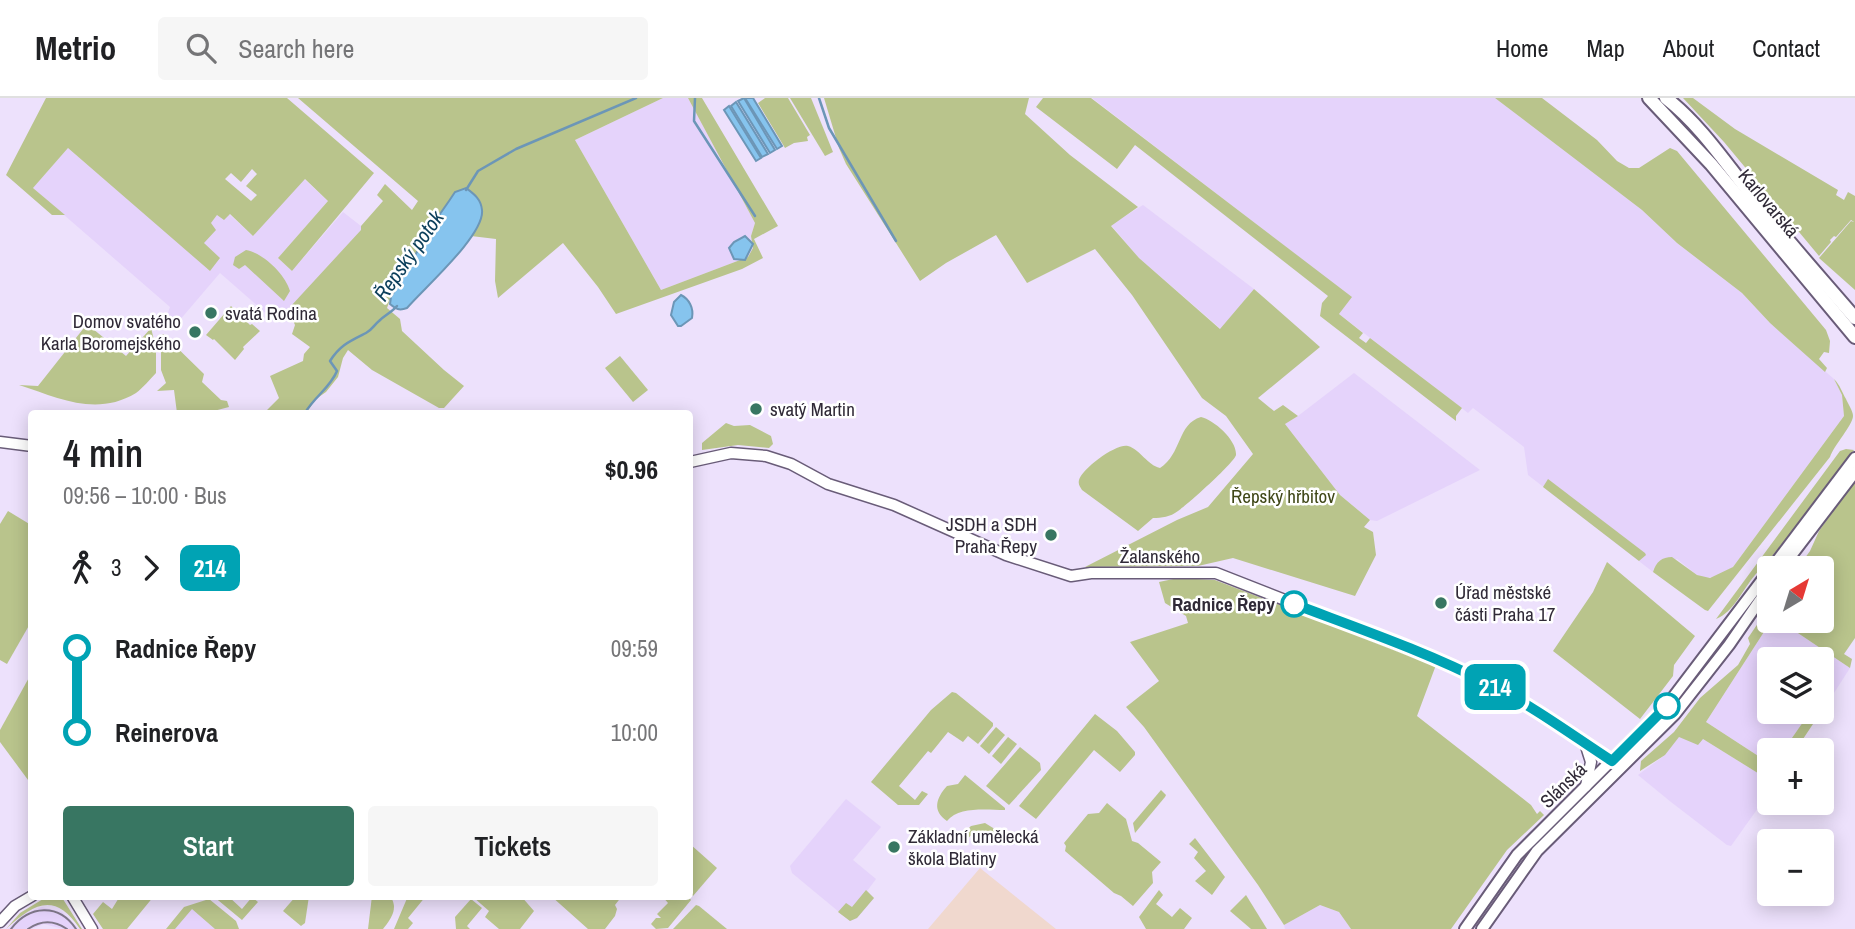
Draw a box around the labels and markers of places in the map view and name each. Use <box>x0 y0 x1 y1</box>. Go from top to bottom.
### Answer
place label: svatá Rodina <box>225 300 317 326</box>
marker: svatá Rodina <box>203 305 219 321</box>
place label: Domov svatého Karla Boromejského <box>41 308 181 356</box>
marker: Domov svatého Karla Boromejského <box>187 324 203 340</box>
place label: svatý Martin <box>770 396 855 422</box>
marker: svatý Martin <box>748 401 764 417</box>
place label: JSDH a SDH Praha Řepy <box>946 511 1037 559</box>
marker: JSDH a SDH Praha Řepy <box>1043 527 1059 543</box>
place label: Úřad městské části Praha 17 <box>1455 579 1556 627</box>
place label: Radnice Řepy <box>1172 591 1275 617</box>
marker: Radnice Řepy <box>1281 591 1307 617</box>
marker: Úřad městské části Praha 17 <box>1433 595 1449 611</box>
unlabelled marker <box>1654 693 1680 719</box>
place label: Základní umělecká škola Blatiny <box>908 823 1039 871</box>
marker: Základní umělecká škola Blatiny <box>886 839 902 855</box>

